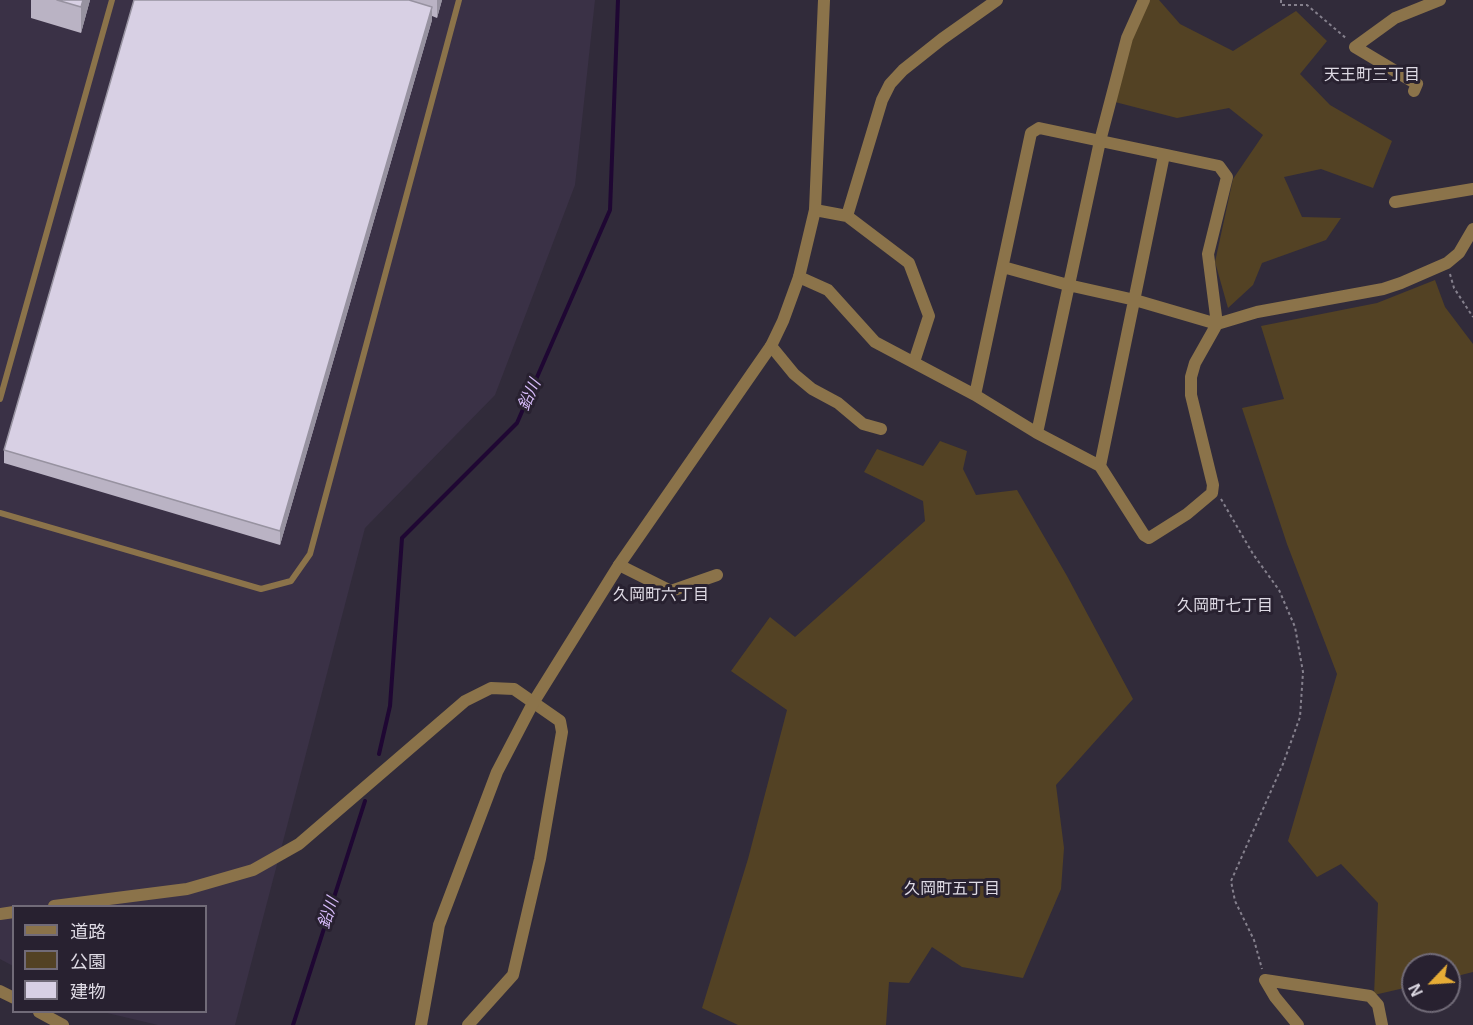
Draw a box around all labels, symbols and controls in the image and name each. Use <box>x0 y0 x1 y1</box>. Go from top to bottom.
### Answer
district label: 天王町三丁目 <box>1324 66 1420 86</box>
water label: 鉛川 <box>515 376 545 414</box>
district label: 久岡町六丁目 <box>613 586 709 606</box>
district label: 久岡町七丁目 <box>1177 597 1273 617</box>
district label: 久岡町五丁目 <box>904 880 1000 900</box>
water label: 鉛川 <box>315 895 343 931</box>
legend <box>12 905 207 1013</box>
text: 道路 <box>70 922 106 942</box>
text: 公園 <box>70 952 106 972</box>
north arrow <box>1401 953 1461 1013</box>
text: N <box>1406 981 1426 999</box>
text: 建物 <box>70 982 106 1002</box>

